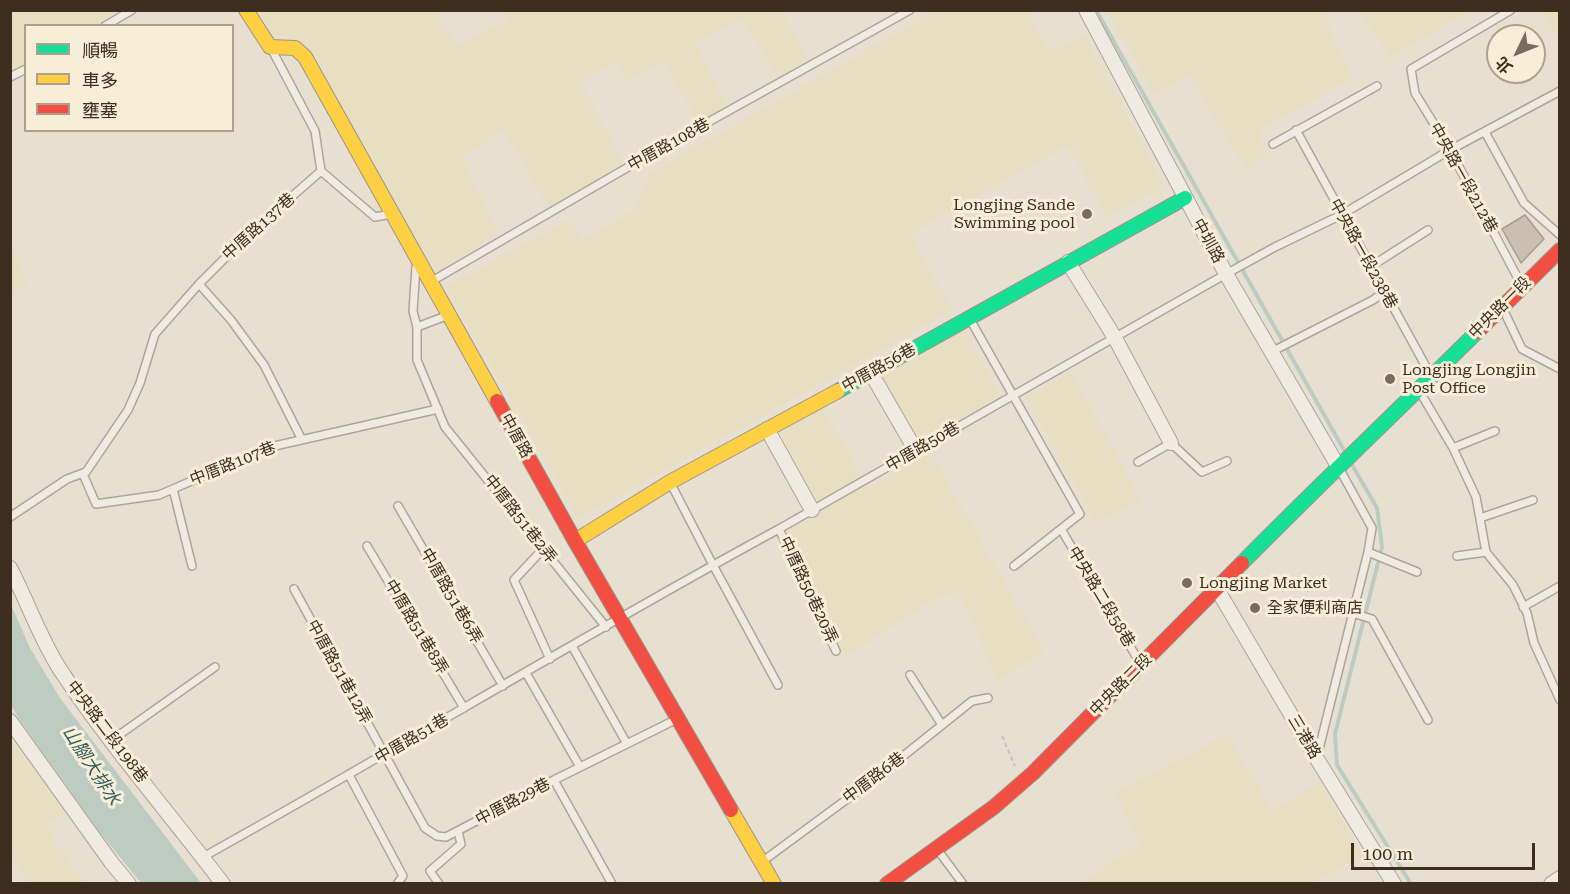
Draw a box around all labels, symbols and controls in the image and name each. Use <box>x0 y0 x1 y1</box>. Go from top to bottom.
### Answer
legend <box>24 24 234 132</box>
north arrow <box>1486 24 1546 84</box>
text: 順暢 <box>82 40 118 61</box>
text: 北 <box>1492 53 1516 78</box>
text: 車多 <box>82 70 118 91</box>
text: 壅塞 <box>82 100 118 121</box>
street label: 中厝路108巷 <box>625 115 713 175</box>
street label: 中央路一段212巷 <box>1425 120 1501 236</box>
street label: 中厝路137巷 <box>219 189 299 265</box>
place label: Longjing Sande Swimming pool <box>953 195 1075 233</box>
street label: 中央路一段238巷 <box>1325 196 1401 312</box>
marker: Longjing Sande Swimming pool <box>1080 207 1094 221</box>
street label: 中圳路 <box>1188 215 1228 267</box>
street label: 中央路一段 <box>1465 273 1535 343</box>
street label: 中厝路56巷 <box>839 340 919 396</box>
place label: Longjing Longjin Post Office <box>1402 360 1536 398</box>
marker: Longjing Longjin Post Office <box>1383 372 1397 386</box>
street label: 中厝路 <box>496 410 536 462</box>
street label: 中厝路50巷 <box>883 418 963 476</box>
street label: 中厝路107巷 <box>187 438 279 490</box>
street label: 中厝路51巷2弄 <box>480 471 560 567</box>
street label: 中厝路50巷20弄 <box>775 533 841 647</box>
street label: 中央路二段58巷 <box>1063 543 1139 651</box>
street label: 中厝路51巷6弄 <box>416 545 486 647</box>
place label: Longjing Market <box>1199 573 1327 593</box>
street label: 中厝路51巷8弄 <box>380 576 452 678</box>
marker: Longjing Market <box>1180 576 1194 590</box>
place label: 全家便利商店 <box>1267 598 1363 618</box>
marker: 全家便利商店 <box>1248 601 1262 615</box>
street label: 中厝路51巷12弄 <box>303 617 375 727</box>
street label: 中央路二段 <box>1086 650 1156 720</box>
street label: 中央路二段198巷 <box>62 677 152 787</box>
street label: 中厝路51巷 <box>372 710 452 768</box>
street label: 三港路 <box>1283 711 1325 763</box>
water label: 山腳大排水 <box>57 722 125 810</box>
street label: 中厝路6巷 <box>839 748 909 808</box>
street label: 中厝路29巷 <box>472 774 554 830</box>
scale bar <box>1354 831 1538 869</box>
text: 100 m <box>1362 843 1413 864</box>

